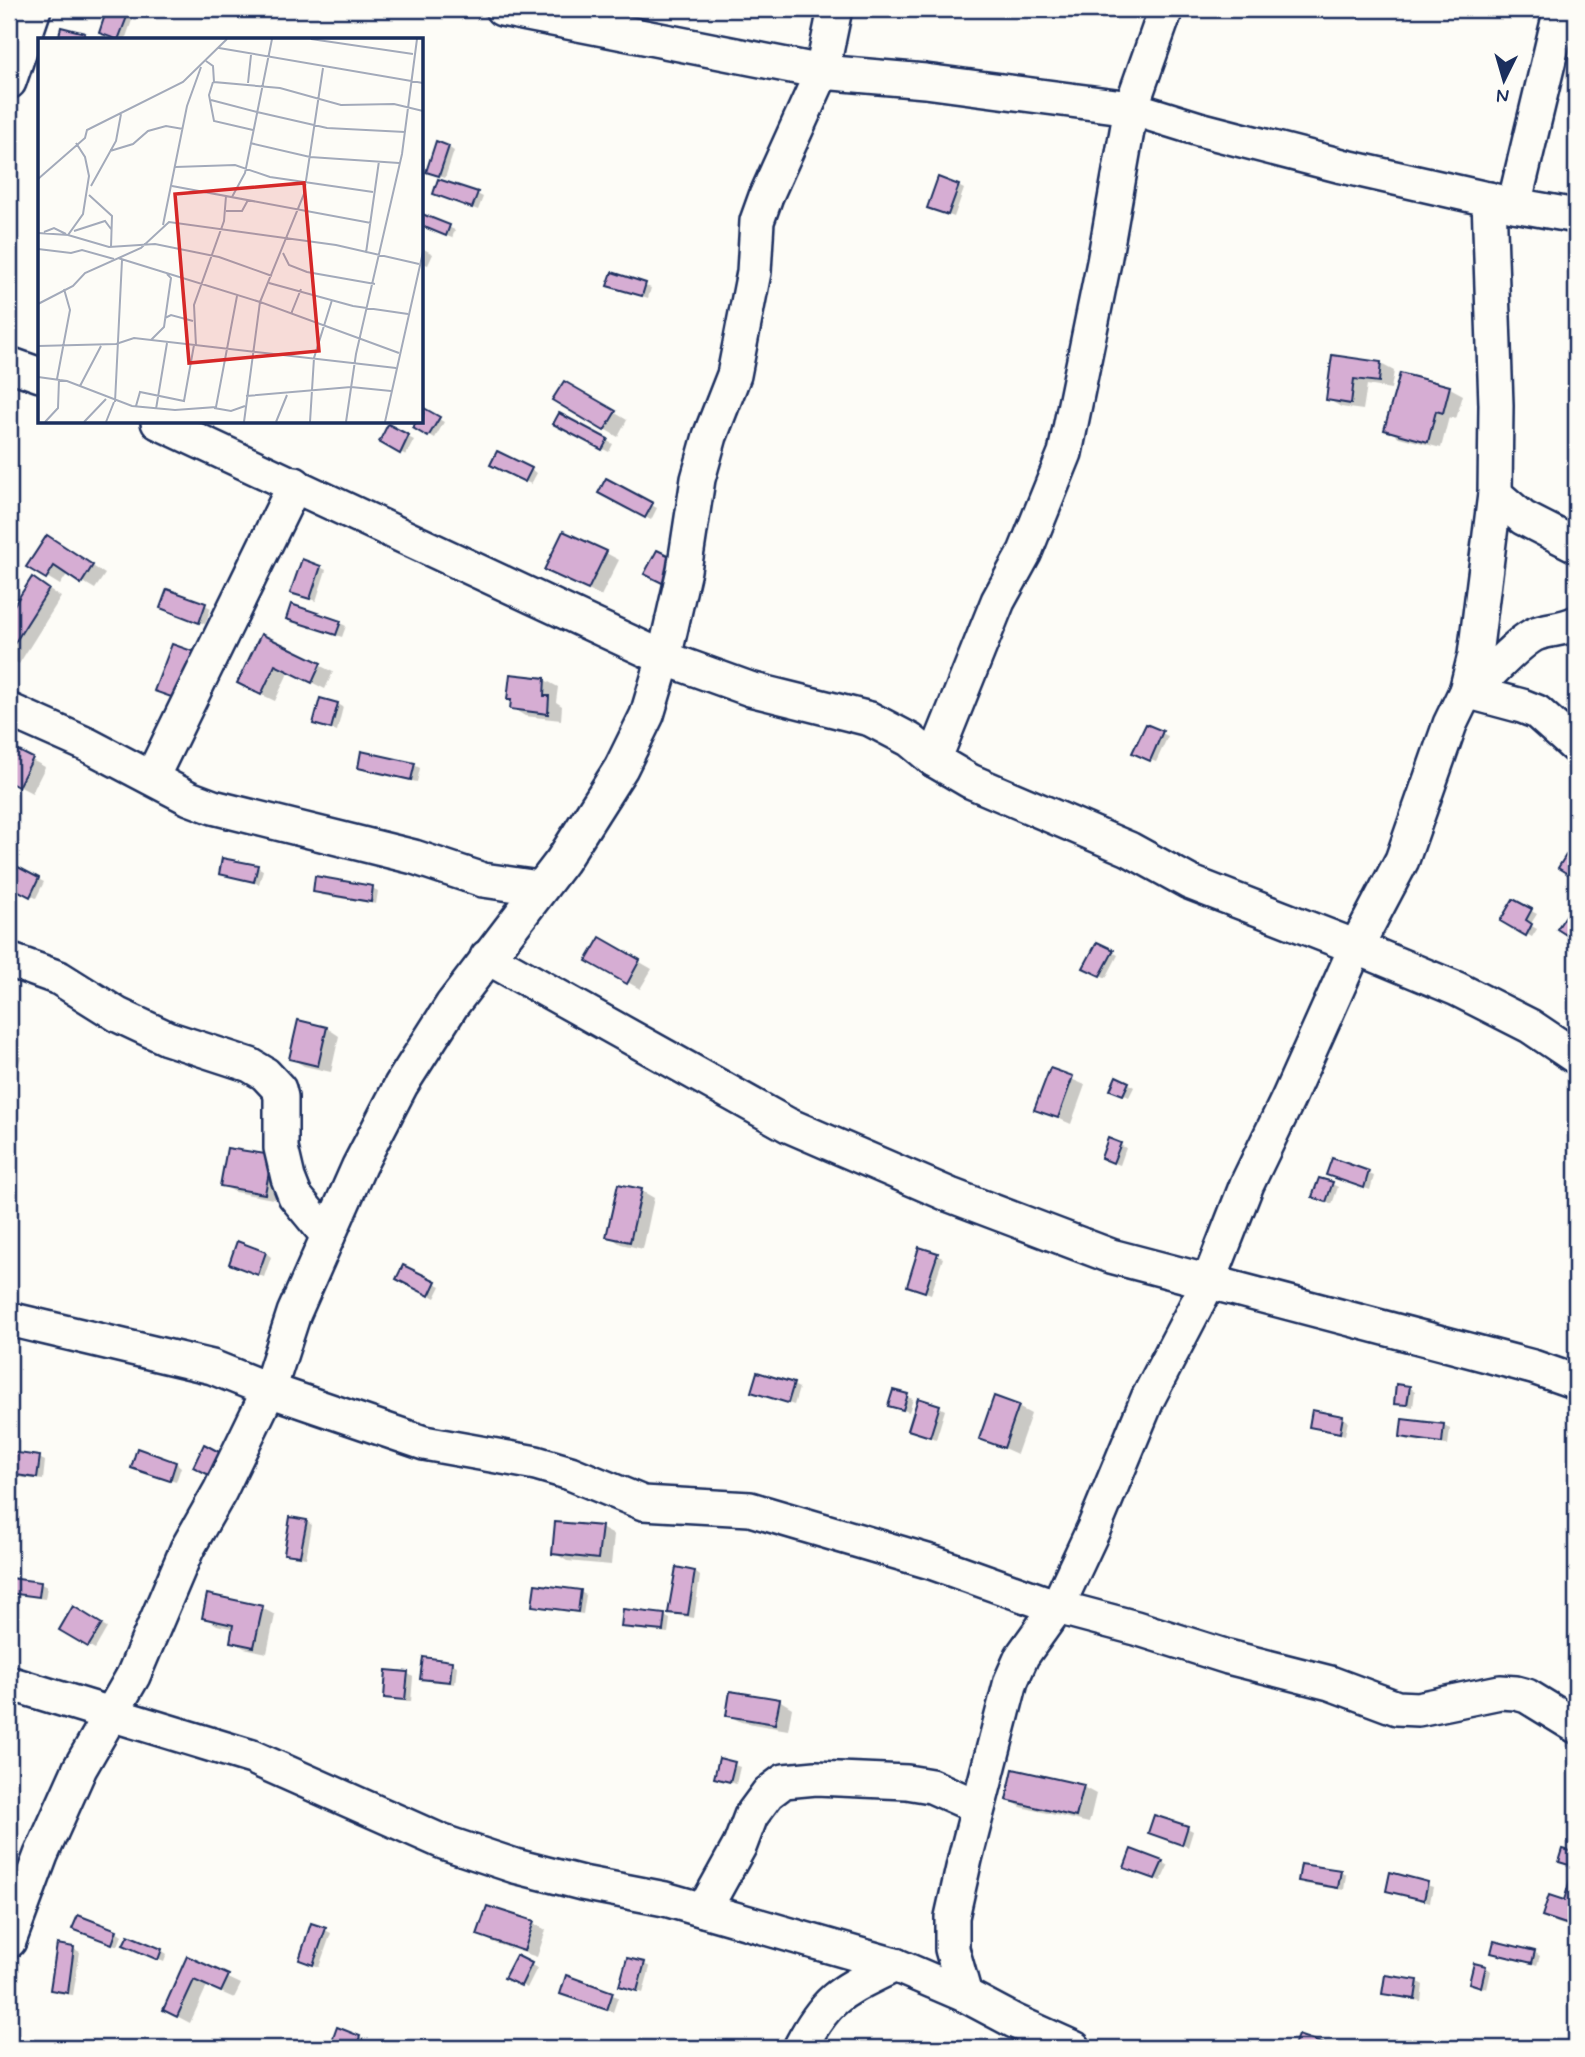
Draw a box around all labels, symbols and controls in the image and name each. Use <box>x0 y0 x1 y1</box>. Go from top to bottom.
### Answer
inset map <box>38 38 424 424</box>
north arrow <box>1470 46 1540 116</box>
text: N <box>1495 82 1510 108</box>

